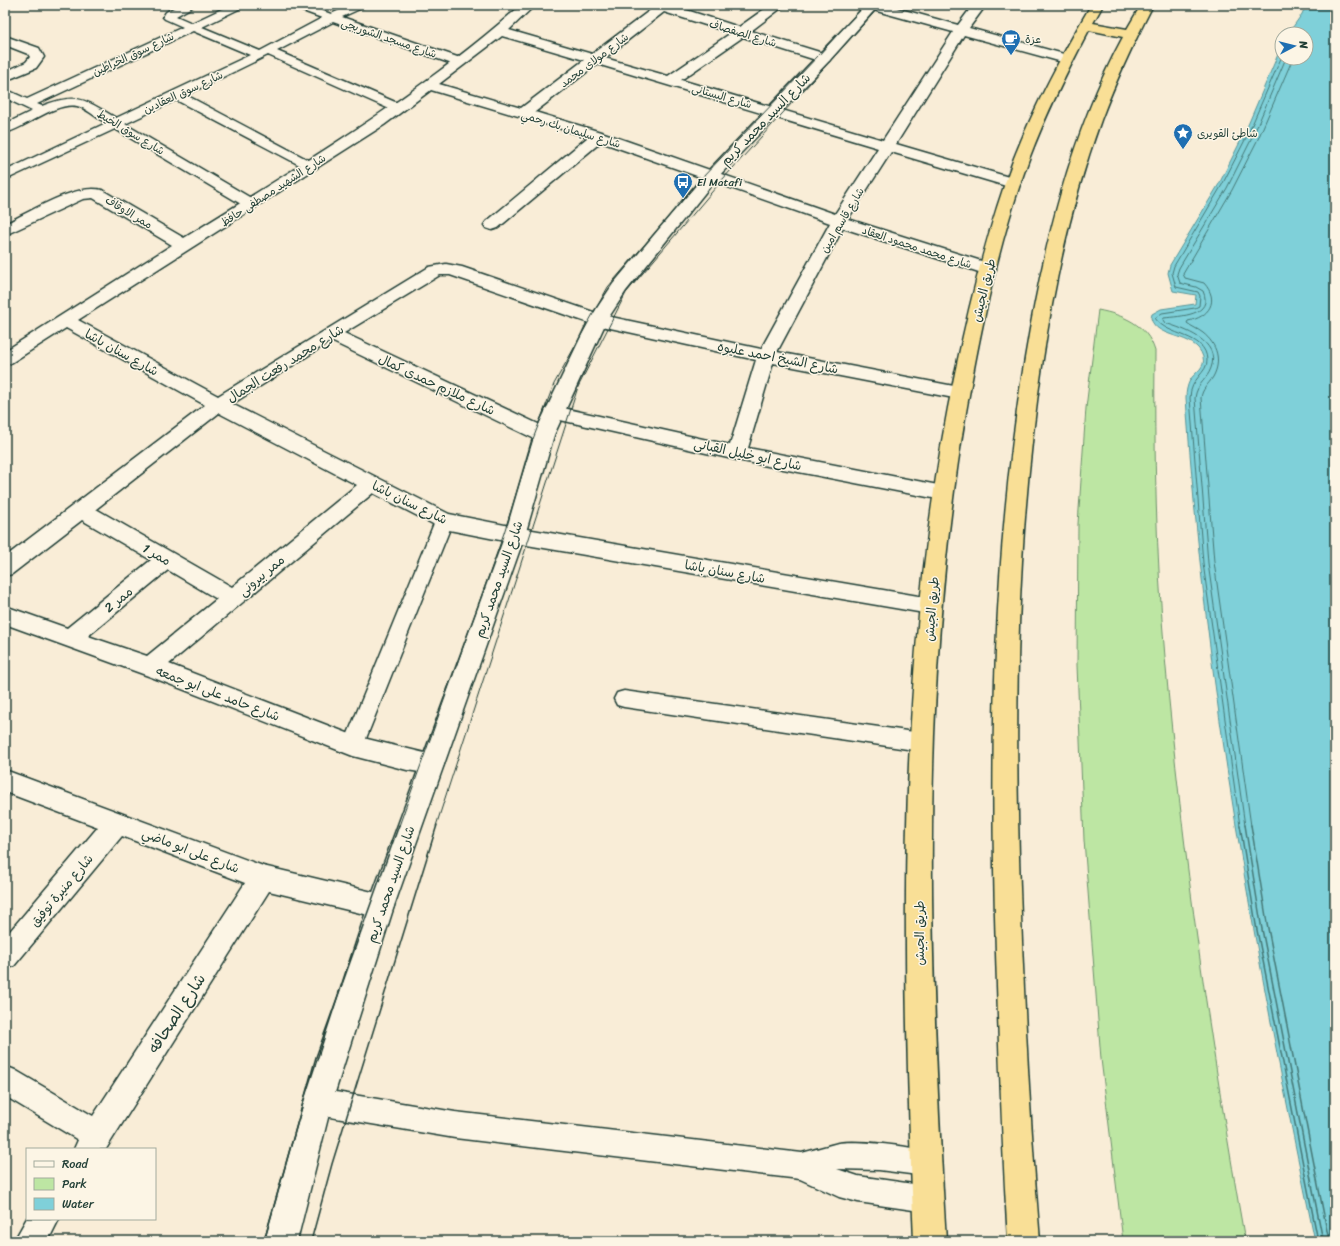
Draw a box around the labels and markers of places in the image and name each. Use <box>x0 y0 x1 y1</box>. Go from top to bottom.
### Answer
cafe icon: عزة <box>1000 28 1022 56</box>
place label: عزة <box>1025 30 1041 49</box>
place icon: شاطئ القويرى <box>1172 122 1194 150</box>
place label: شاطئ القويرى <box>1197 124 1258 143</box>
bus stop icon: El Matafi <box>672 171 694 199</box>
place label: El Matafi <box>697 173 743 192</box>

